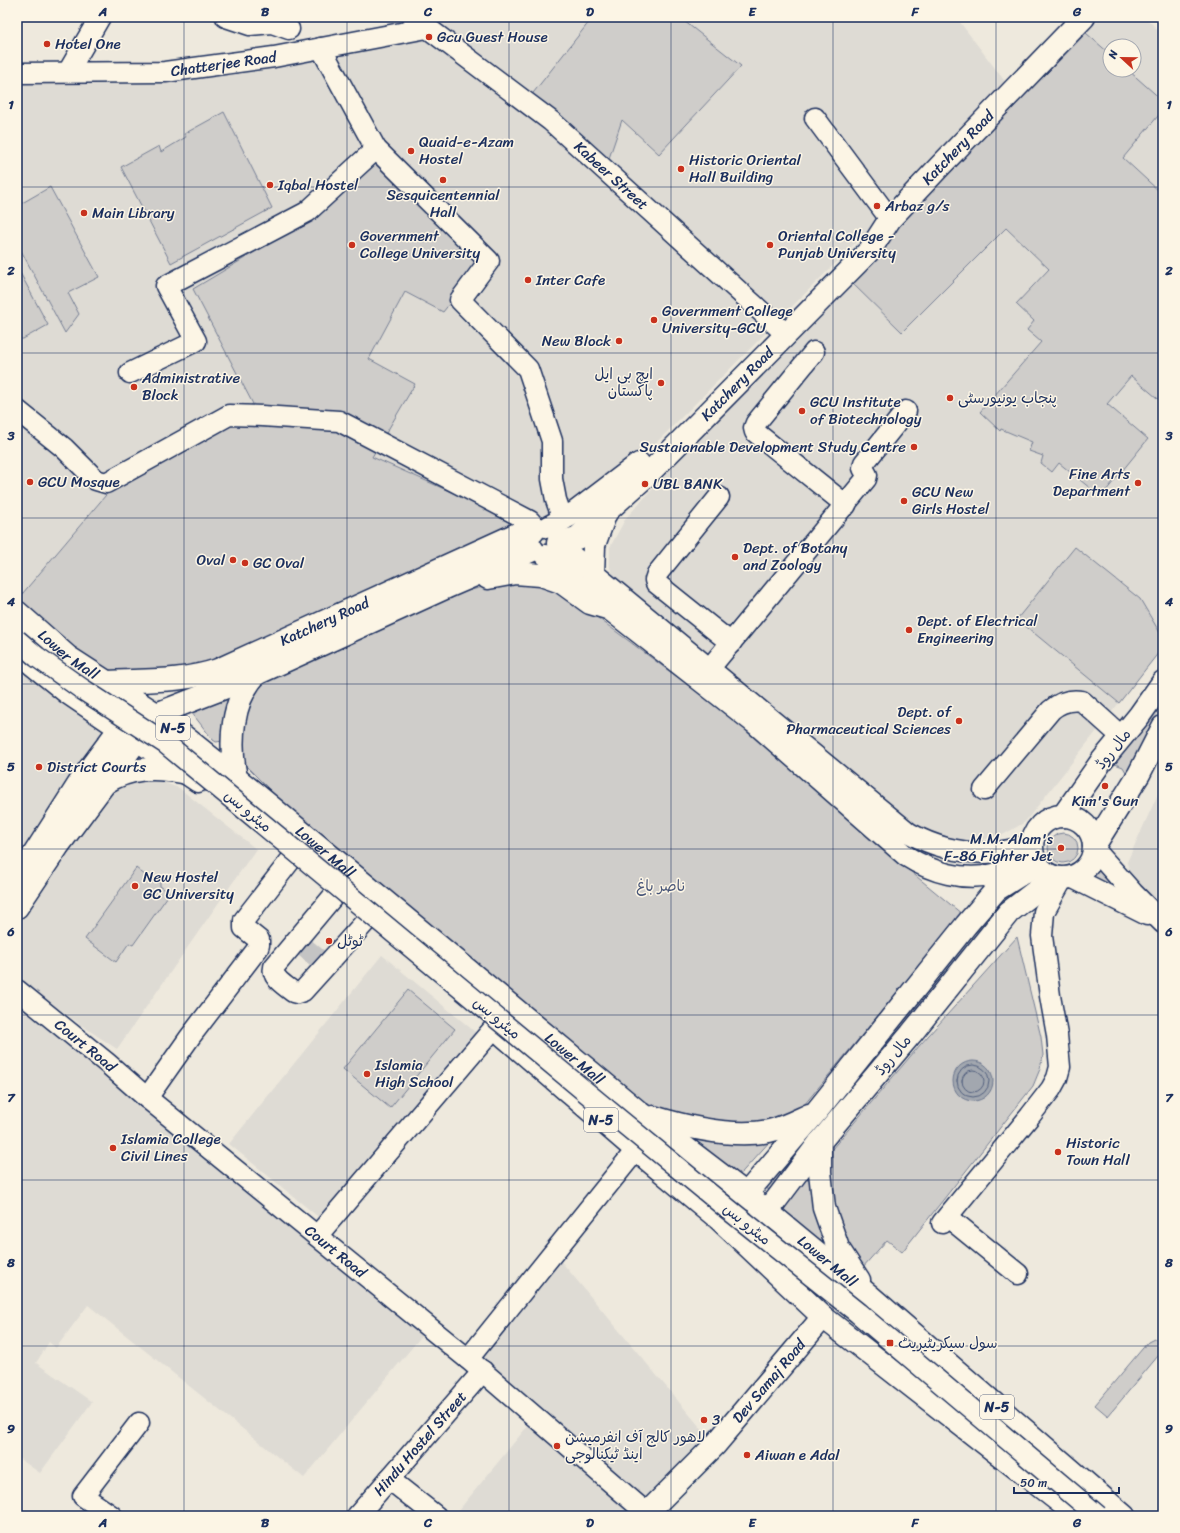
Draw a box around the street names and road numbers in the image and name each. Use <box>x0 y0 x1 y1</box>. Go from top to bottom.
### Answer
street label: Chatterjee Road <box>169 44 279 84</box>
street label: Katchery Road <box>915 103 1001 191</box>
street label: Kabeer Street <box>568 134 655 217</box>
street label: Katchery Road <box>694 340 781 427</box>
street label: Katchery Road <box>275 589 375 653</box>
street label: Lower Mall <box>32 623 105 687</box>
road number: N-5 <box>156 716 190 740</box>
street label: مال روڈ <box>1088 723 1138 775</box>
street label: میٹرو بس <box>218 783 278 839</box>
street label: Lower Mall <box>289 819 362 885</box>
street label: میٹرو بس <box>467 990 527 1046</box>
street label: Court Road <box>49 1012 123 1079</box>
street label: Lower Mall <box>539 1026 611 1092</box>
street label: مال روڈ <box>868 1029 918 1081</box>
road number: N-5 <box>584 1108 618 1132</box>
street label: میٹرو بس <box>717 1196 777 1252</box>
street label: Court Road <box>299 1218 373 1285</box>
street label: Lower Mall <box>791 1228 864 1294</box>
street label: Dev Samaj Road <box>725 1332 813 1429</box>
street label: Hindu Hostel Street <box>367 1385 474 1502</box>
road number: N-5 <box>980 1395 1014 1419</box>

